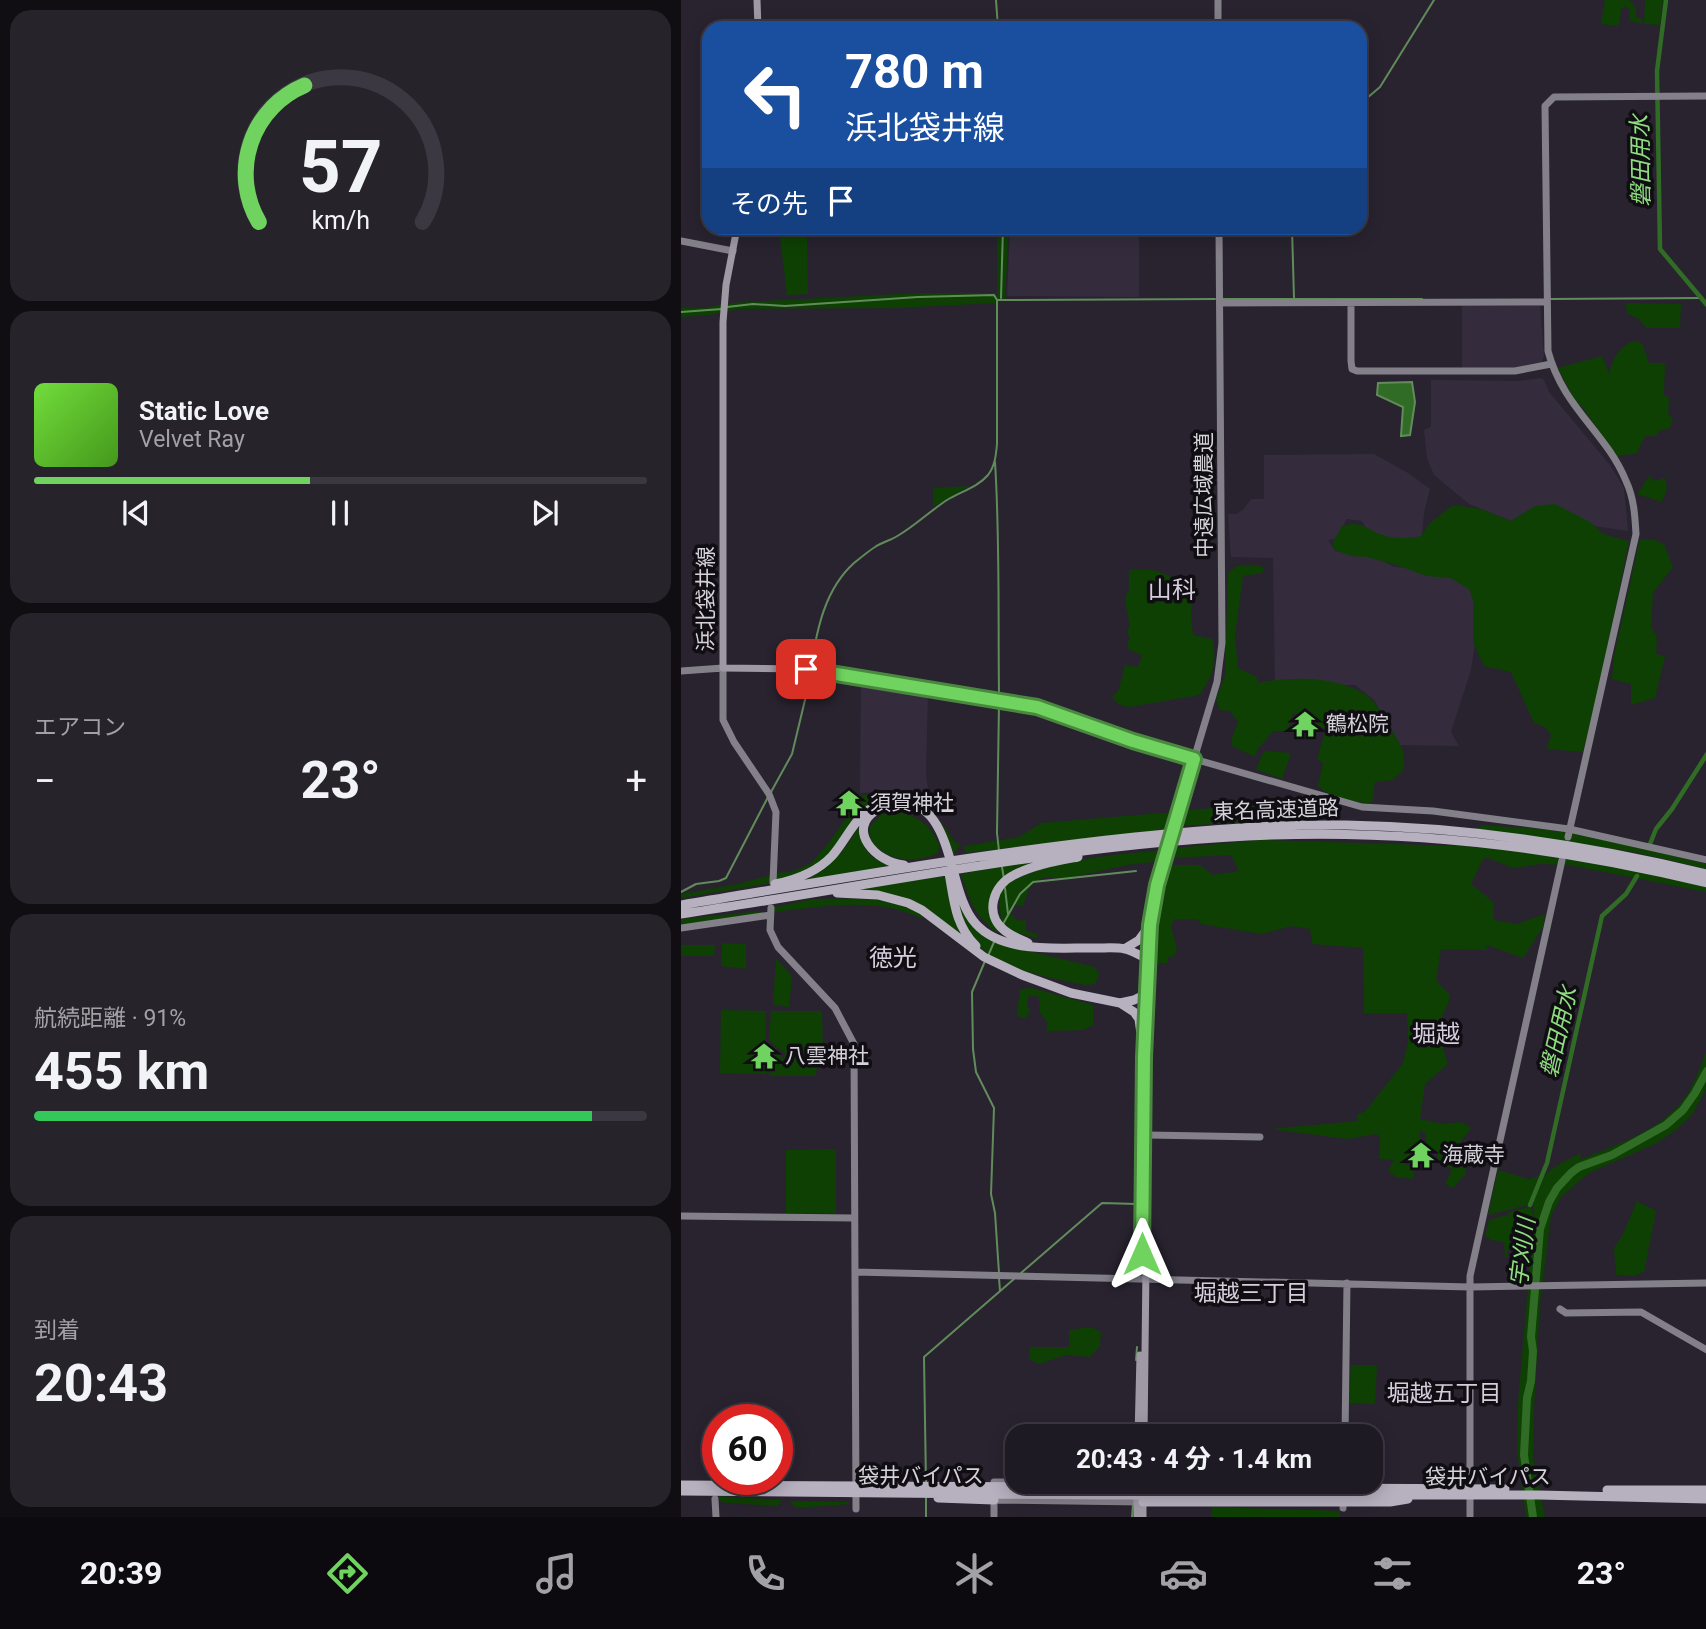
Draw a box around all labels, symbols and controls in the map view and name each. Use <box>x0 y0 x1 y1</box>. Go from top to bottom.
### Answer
text: 780 m <box>845 43 984 100</box>
icon: left <box>730 49 821 140</box>
text: 浜北袋井線 <box>845 109 1005 147</box>
water label: 磐田用水 <box>1627 112 1655 207</box>
text: 57 <box>299 124 382 210</box>
icon: arrive <box>822 182 860 220</box>
text: その先 <box>730 189 808 219</box>
text: km/h <box>311 206 370 235</box>
text: Static Love <box>139 396 269 426</box>
text: Velvet Ray <box>139 426 245 453</box>
street label: 中遠広域農道 <box>1192 432 1216 558</box>
icon: previous <box>117 494 155 532</box>
icon: pause <box>321 494 359 532</box>
icon: next <box>526 494 564 532</box>
street label: 浜北袋井線 <box>694 547 718 652</box>
district label: 山科 <box>1148 576 1196 604</box>
pin <box>776 639 836 699</box>
icon: arrive <box>787 650 825 688</box>
temple icon: 鶴松院 <box>1290 709 1320 739</box>
place label: 鶴松院 <box>1326 712 1389 736</box>
text: エアコン <box>34 714 126 741</box>
text: 23° <box>301 750 381 811</box>
text: − <box>34 759 56 803</box>
text: + <box>625 759 647 803</box>
temple icon: 須賀神社 <box>834 788 864 818</box>
place label: 須賀神社 <box>870 791 954 815</box>
street label: 東名高速道路 <box>1213 796 1339 824</box>
district label: 徳光 <box>869 944 917 972</box>
water label: 磐田用水 <box>1535 981 1583 1080</box>
text: 航続距離 · 91% <box>34 1005 186 1032</box>
district label: 堀越 <box>1412 1020 1460 1048</box>
text: 455 km <box>34 1041 209 1102</box>
temple icon: 八雲神社 <box>749 1041 779 1071</box>
place label: 八雲神社 <box>785 1044 869 1068</box>
temple icon: 海蔵寺 <box>1406 1140 1436 1170</box>
place label: 海蔵寺 <box>1442 1143 1505 1167</box>
water label: 宇刈川 <box>1505 1213 1541 1288</box>
position arrow <box>1105 1217 1179 1291</box>
district label: 堀越三丁目 <box>1194 1280 1309 1307</box>
text: 到着 <box>34 1317 80 1344</box>
text: 20:43 <box>34 1353 168 1414</box>
district label: 堀越五丁目 <box>1387 1380 1502 1407</box>
speed limit sign: 60 <box>702 1404 793 1495</box>
text: 20:43 · 4 分 · 1.4 km <box>1076 1444 1312 1474</box>
street label: 袋井バイパス <box>858 1464 984 1488</box>
street label: 袋井バイパス <box>1425 1465 1551 1489</box>
icon: directions <box>323 1549 372 1598</box>
icon: music <box>532 1549 581 1598</box>
icon: phone <box>741 1549 790 1598</box>
icon: climate <box>950 1549 999 1598</box>
icon: car <box>1159 1549 1208 1598</box>
icon: filters <box>1368 1549 1417 1598</box>
text: 20:39 <box>80 1554 162 1592</box>
text: 23° <box>1577 1554 1626 1592</box>

